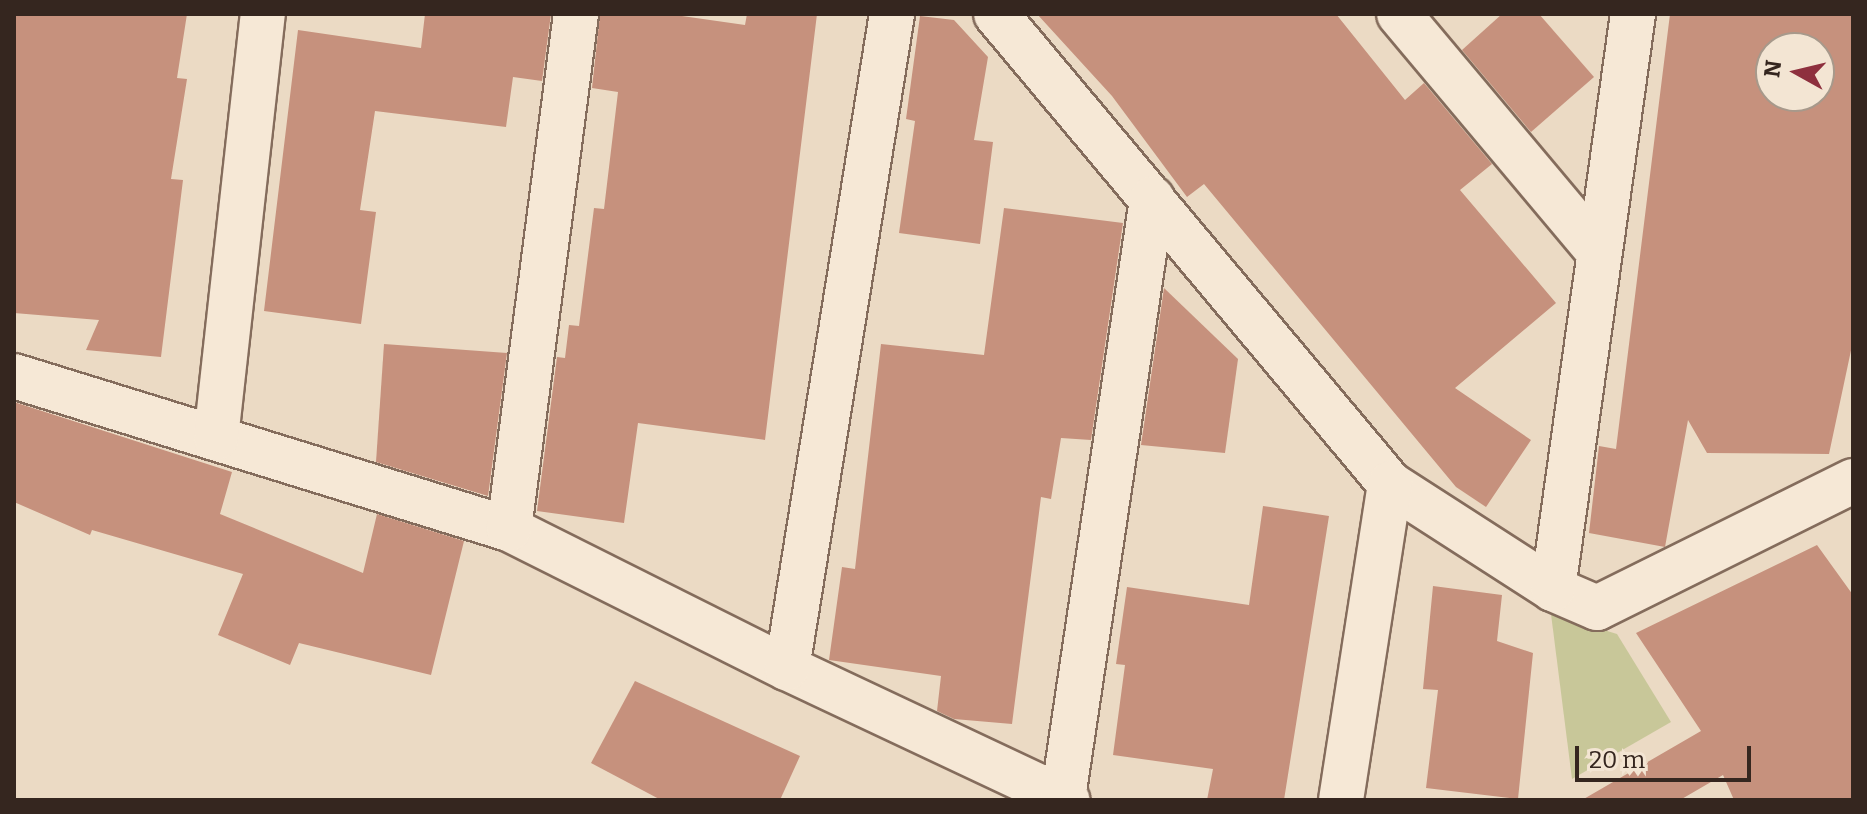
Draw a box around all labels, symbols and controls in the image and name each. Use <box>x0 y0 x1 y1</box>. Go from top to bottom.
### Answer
north arrow <box>1755 32 1835 112</box>
text: N <box>1758 59 1787 79</box>
scale bar <box>1579 730 1755 780</box>
text: 20 m <box>1589 746 1645 774</box>

